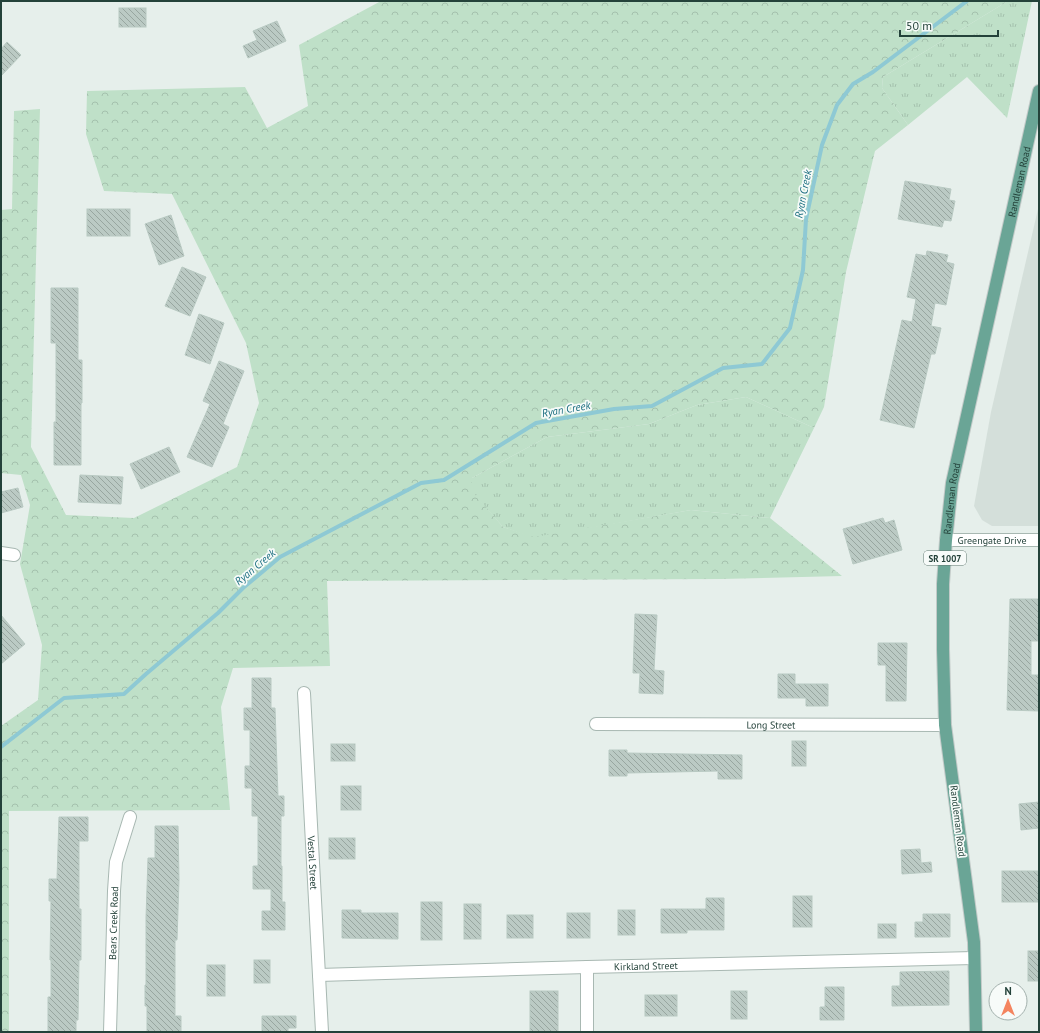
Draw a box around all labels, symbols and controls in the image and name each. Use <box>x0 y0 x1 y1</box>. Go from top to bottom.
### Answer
scale bar <box>900 12 998 38</box>
text: 50 m <box>906 18 932 33</box>
street label: Randleman Road <box>1005 145 1033 218</box>
water label: Ryan Creek <box>791 168 815 219</box>
water label: Ryan Creek <box>541 398 592 420</box>
street label: Randleman Road <box>940 461 963 535</box>
street label: Greengate Drive <box>958 534 1026 547</box>
water label: Ryan Creek <box>232 545 279 588</box>
road number: SR 1007 <box>924 551 966 565</box>
street label: Long Street <box>746 718 796 731</box>
street label: Randleman Road <box>947 784 969 858</box>
street label: Vestal Street <box>305 834 321 891</box>
street label: Bears Creek Road <box>106 886 121 960</box>
street label: Kirkland Street <box>614 958 679 973</box>
north arrow <box>988 981 1028 1021</box>
text: N <box>1004 984 1012 998</box>

